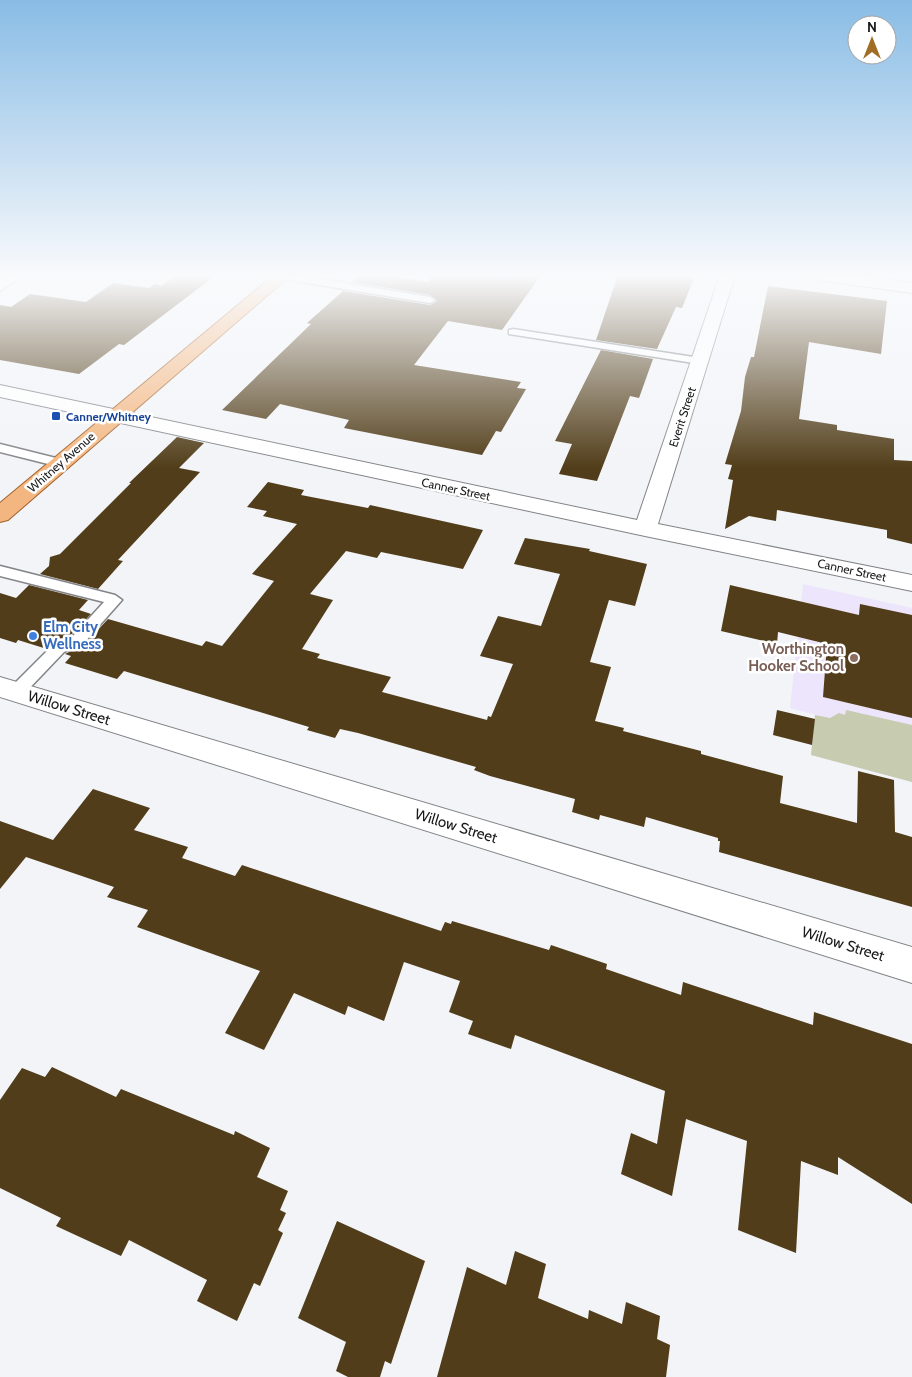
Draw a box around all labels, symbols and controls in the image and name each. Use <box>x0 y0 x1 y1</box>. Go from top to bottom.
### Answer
north arrow <box>847 15 897 65</box>
text: N <box>867 18 877 36</box>
street label: Everit Street <box>665 385 699 449</box>
place label: Canner/Whitney <box>66 409 152 424</box>
marker: Canner/Whitney <box>50 410 62 422</box>
street label: Whitney Avenue <box>24 429 98 495</box>
street label: Canner Street <box>420 474 492 504</box>
street label: Canner Street <box>816 555 888 585</box>
place label: Elm City Wellness <box>43 618 101 653</box>
marker: Elm City Wellness <box>27 630 39 642</box>
place label: Worthington Hooker School <box>748 640 844 675</box>
marker: Worthington Hooker School <box>848 652 860 664</box>
street label: Willow Street <box>26 687 112 729</box>
street label: Willow Street <box>413 805 499 847</box>
street label: Willow Street <box>800 923 886 965</box>

